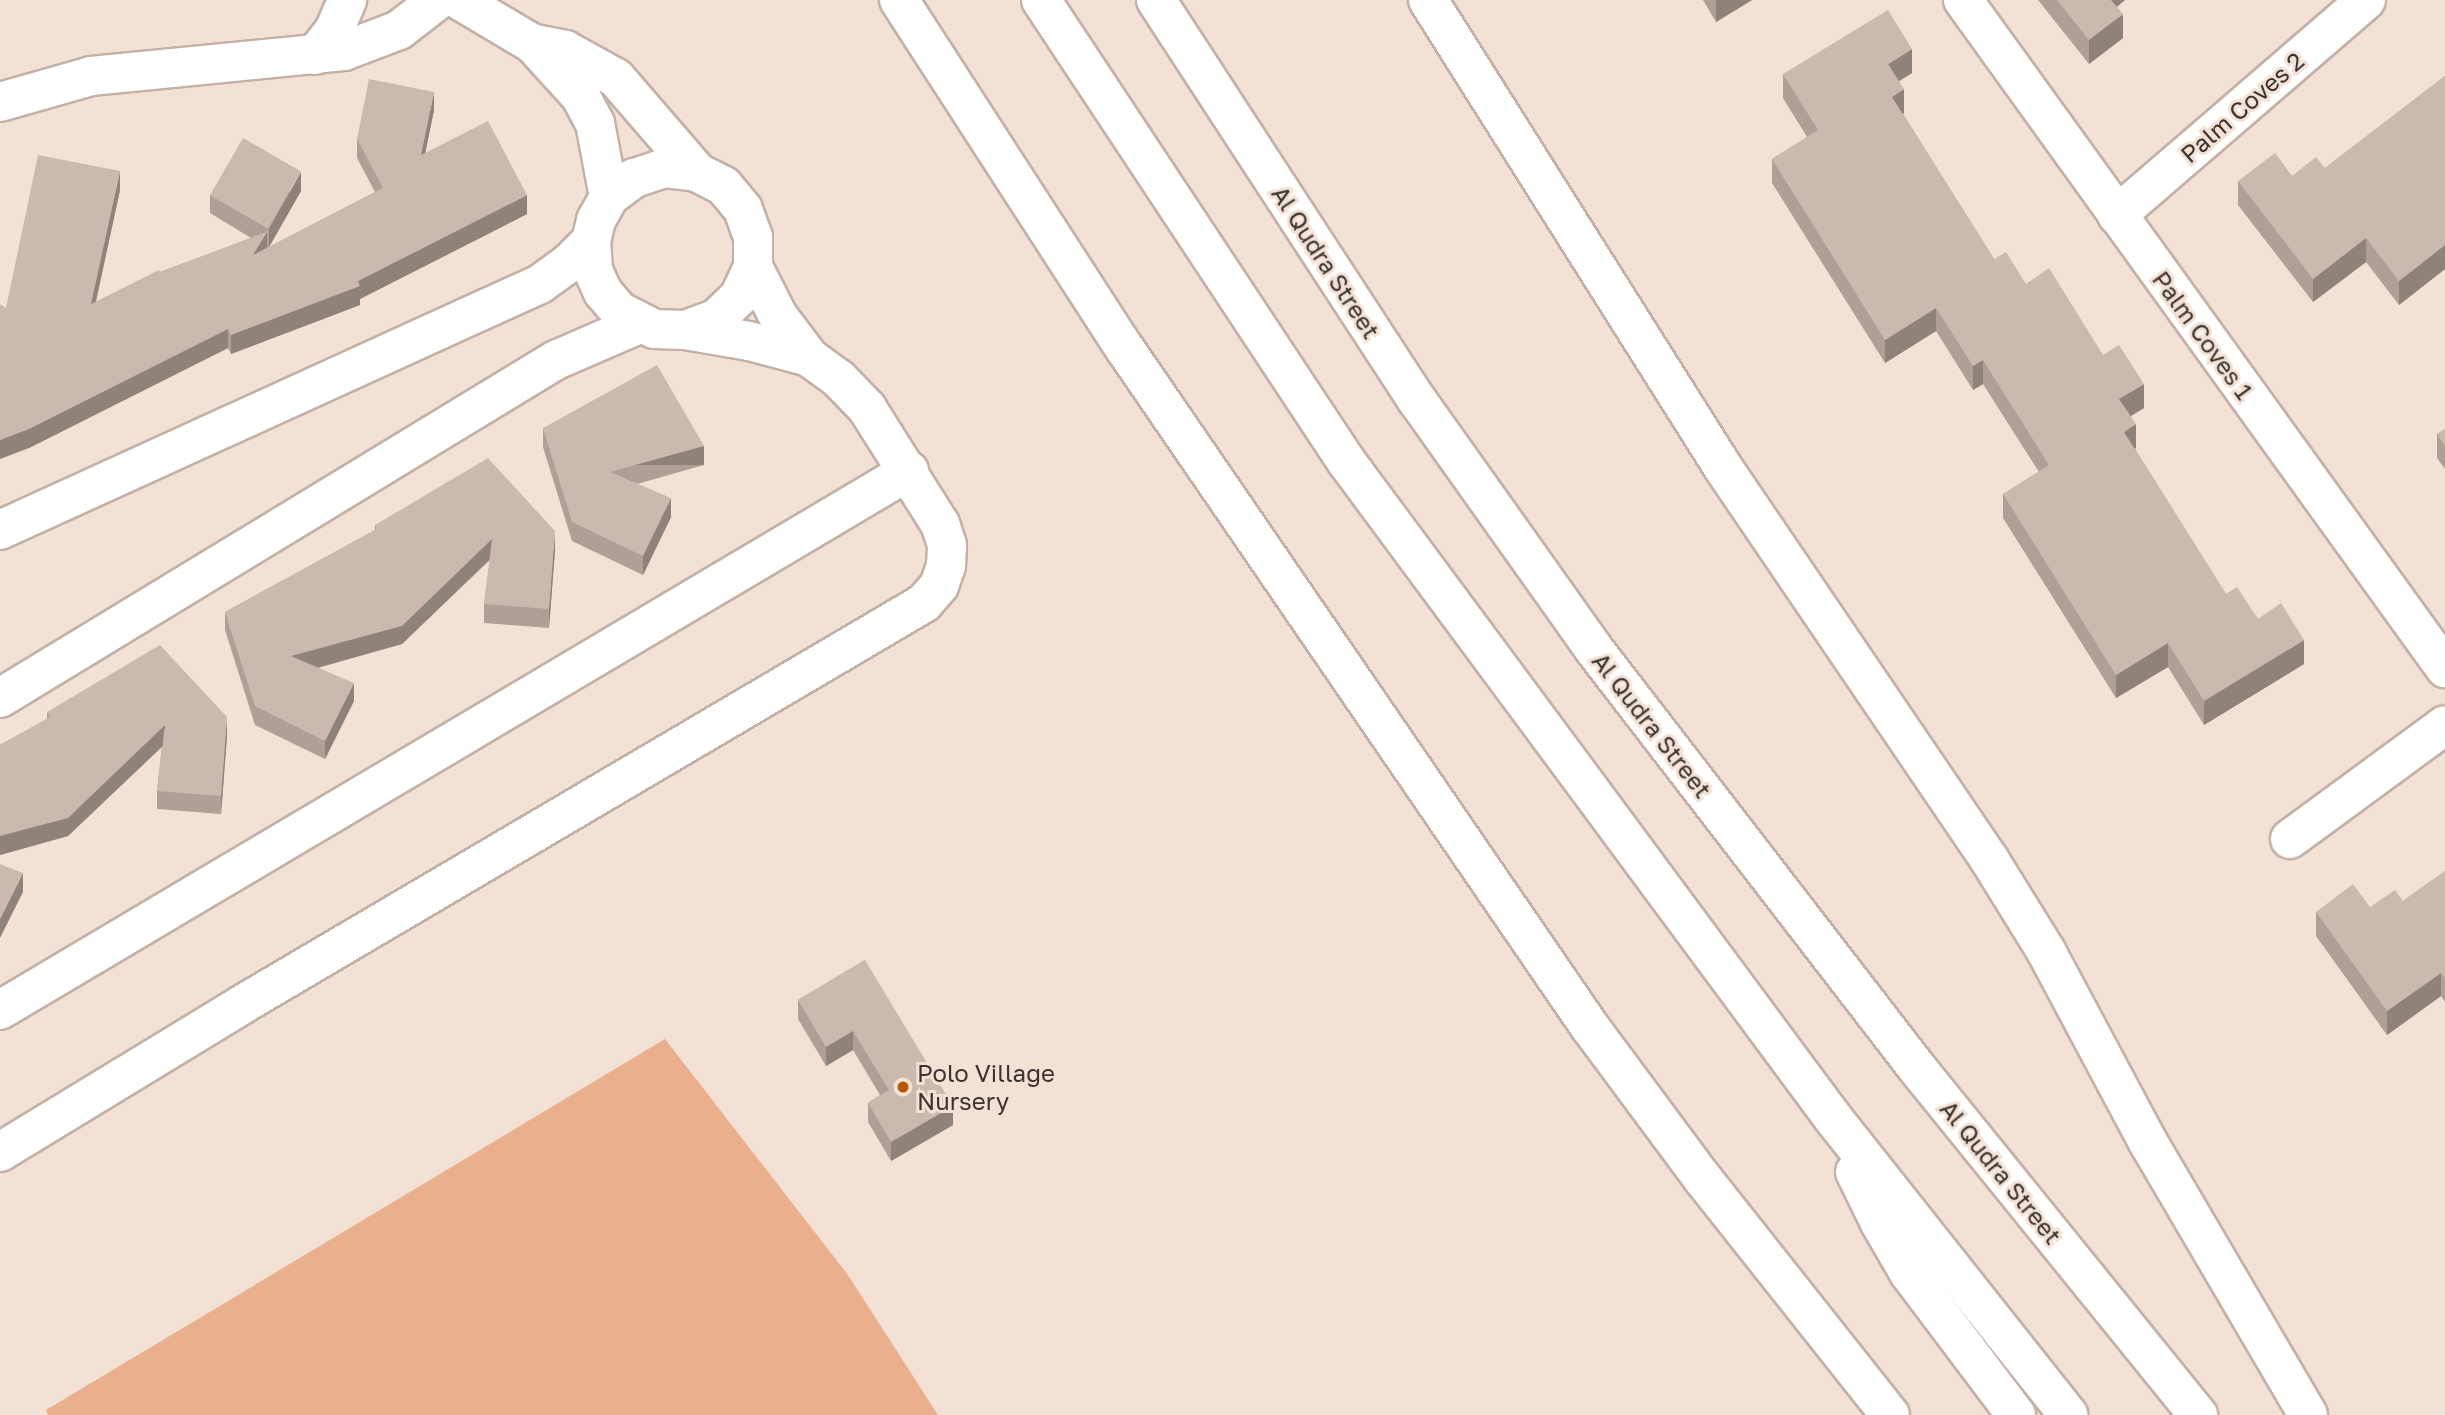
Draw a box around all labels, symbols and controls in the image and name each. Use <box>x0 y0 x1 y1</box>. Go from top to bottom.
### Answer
street label: Palm Coves 2 <box>2175 46 2309 168</box>
street label: Al Qudra Street <box>1266 180 1386 344</box>
street label: Palm Coves 1 <box>2147 265 2259 405</box>
street label: Al Qudra Street <box>1586 647 1718 803</box>
place label: Polo Village Nursery <box>917 1059 1055 1115</box>
marker: Polo Village Nursery <box>895 1079 911 1095</box>
street label: Al Qudra Street <box>1934 1095 2068 1249</box>

